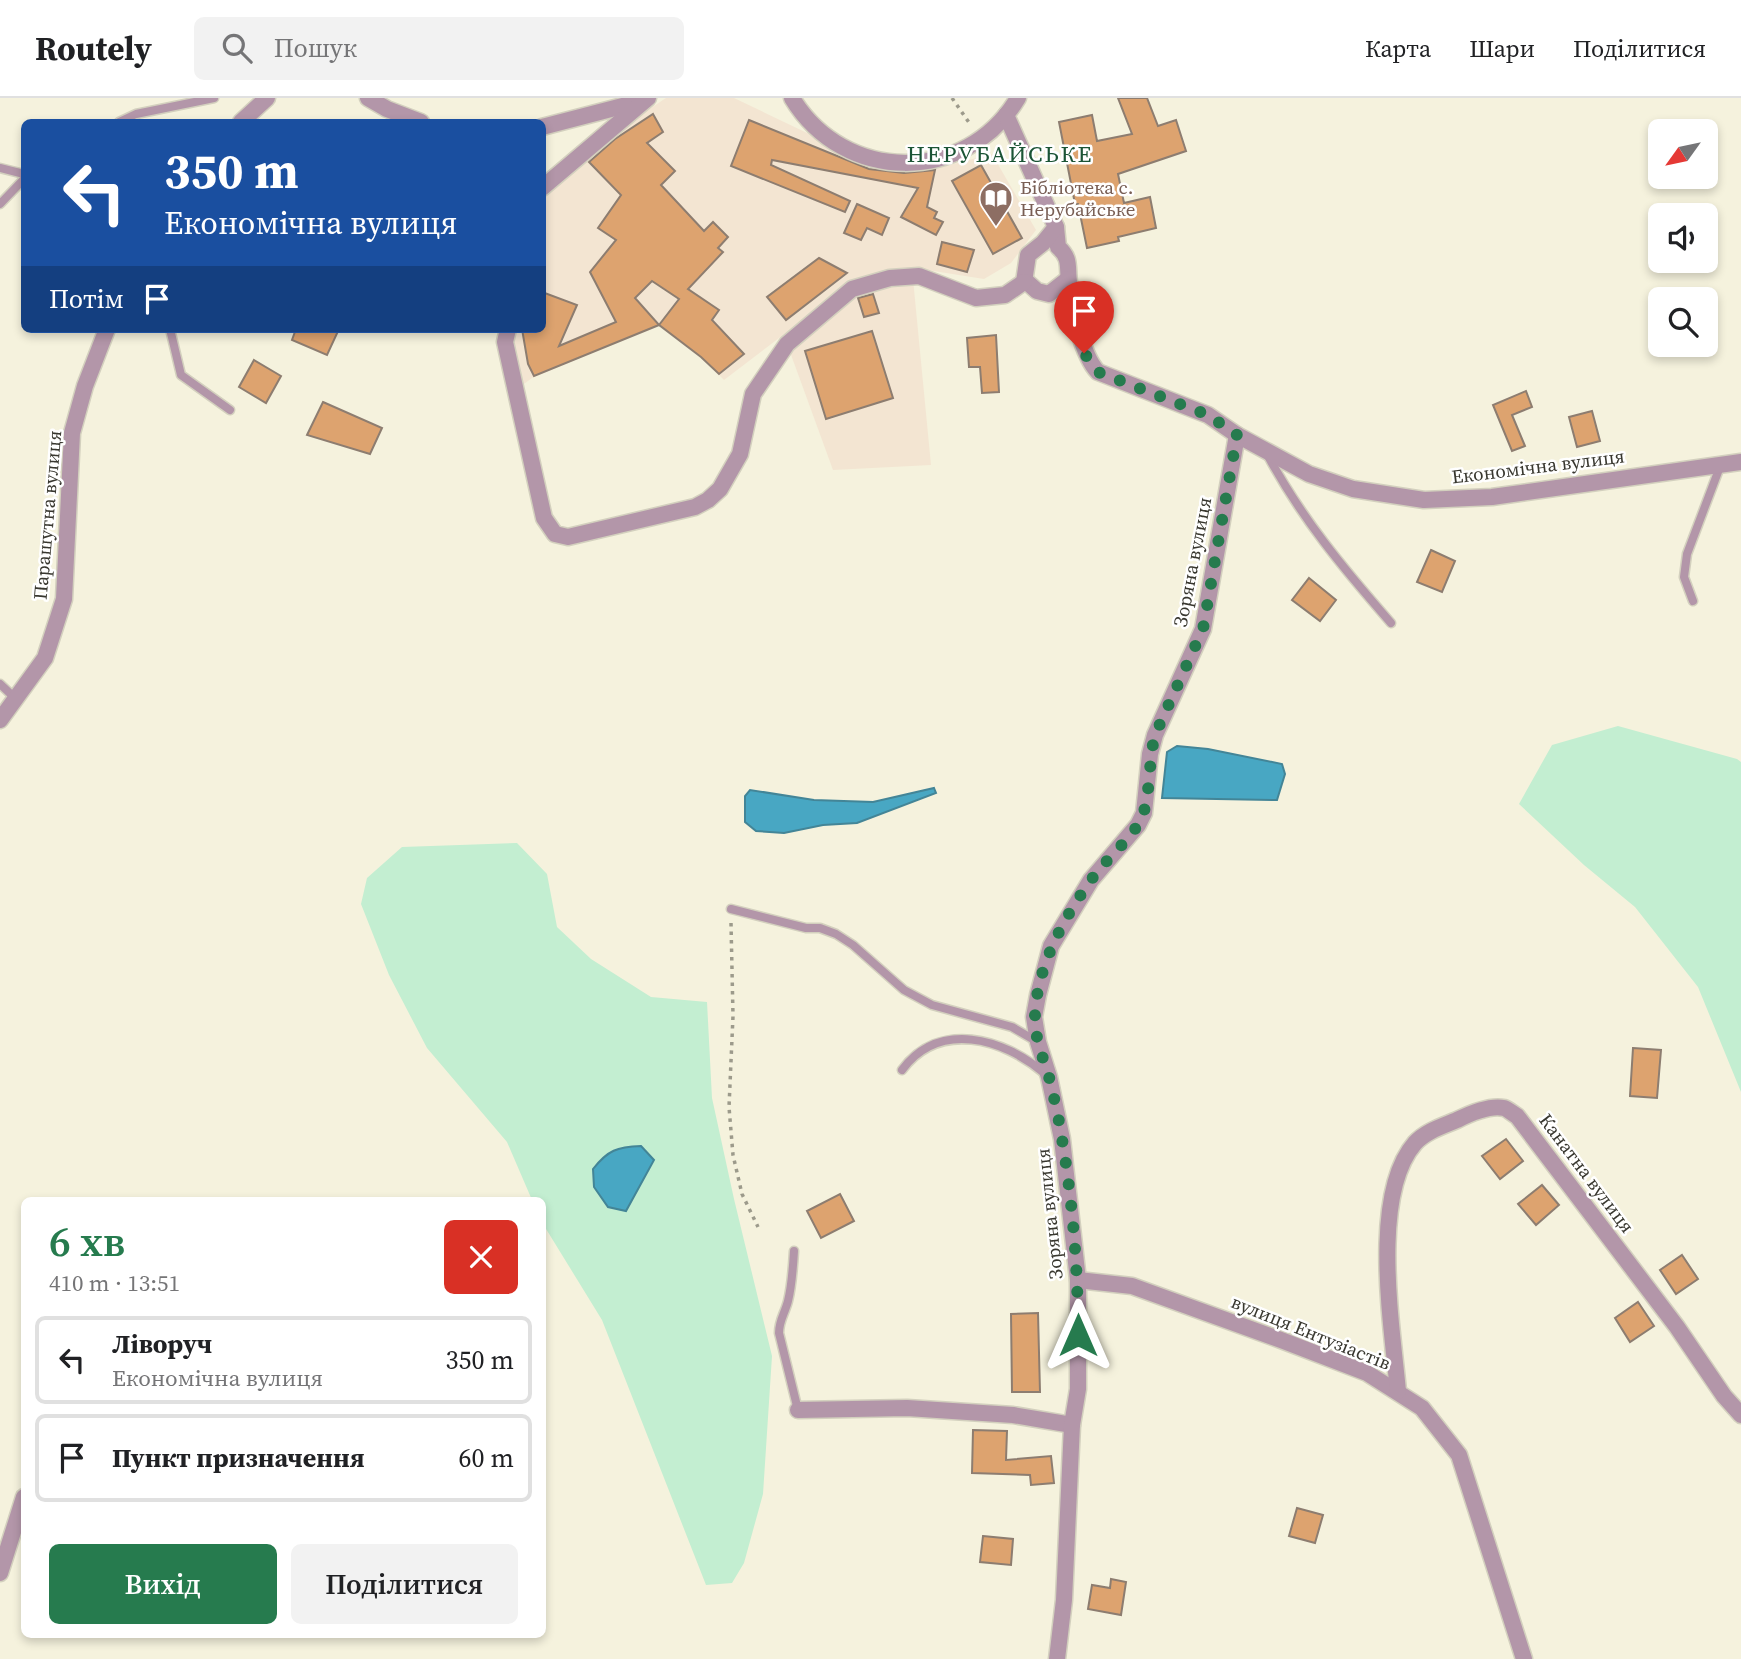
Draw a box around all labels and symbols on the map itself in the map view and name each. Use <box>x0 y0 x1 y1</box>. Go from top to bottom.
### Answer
north arrow <box>1648 119 1718 189</box>
district label: НЕРУБАЙСЬКЕ <box>907 138 1093 170</box>
place label: Бібліотека с. Нерубайське <box>1020 174 1135 222</box>
library icon: Бібліотека с. Нерубайське <box>977 179 1015 228</box>
pin <box>1054 281 1114 353</box>
street label: Парашутна вулиця <box>27 429 67 601</box>
street label: Економічна вулиця <box>1450 442 1626 490</box>
street label: Зоряна вулиця <box>1167 495 1217 629</box>
street label: Канатна вулиця <box>1534 1108 1640 1238</box>
street label: Зоряна вулиця <box>1029 1147 1069 1281</box>
street label: вулиця Ентузіастів <box>1227 1288 1395 1376</box>
position arrow <box>1041 1298 1115 1372</box>

